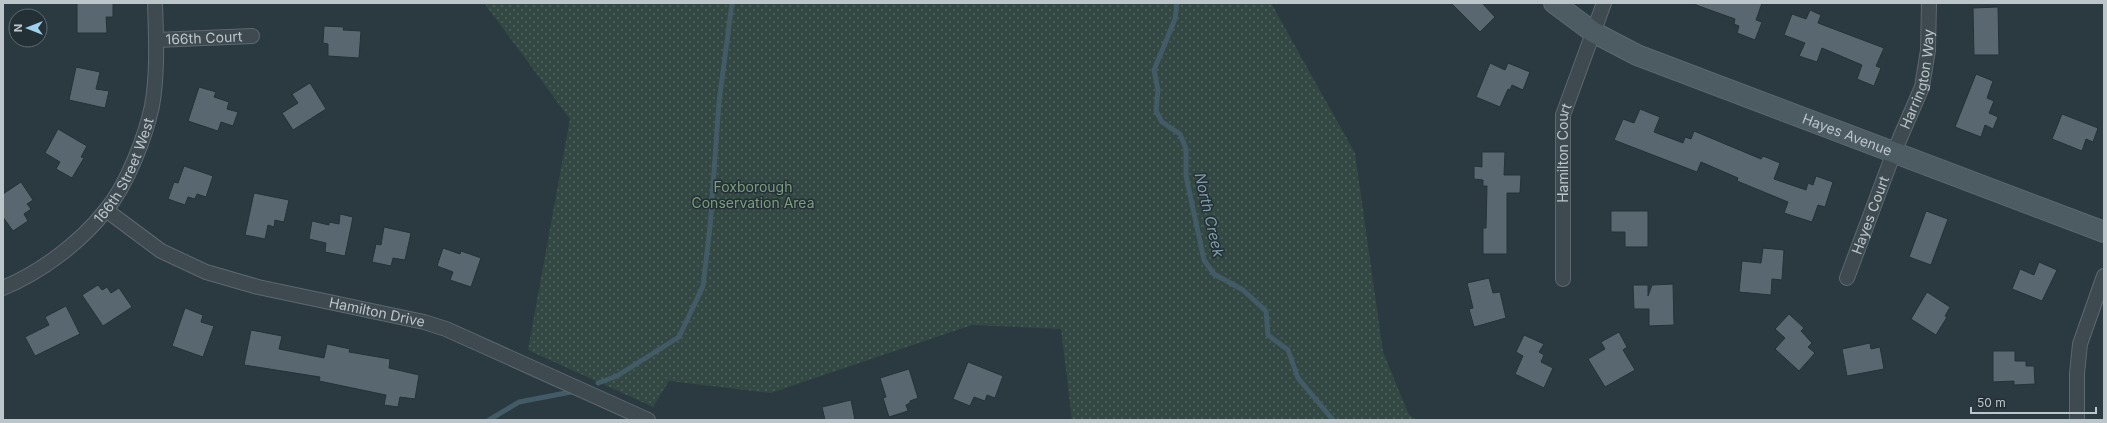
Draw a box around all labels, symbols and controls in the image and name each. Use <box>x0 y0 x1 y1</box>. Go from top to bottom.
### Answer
north arrow <box>8 8 48 48</box>
text: N <box>11 24 25 32</box>
street label: 166th Court <box>165 27 243 48</box>
street label: Harrington Way <box>1896 29 1937 131</box>
street label: Hamilton Court <box>1554 100 1575 203</box>
street label: Hayes Avenue <box>1800 110 1894 159</box>
street label: 166th Street West <box>90 115 157 227</box>
water label: North Creek <box>1191 171 1229 260</box>
street label: Hayes Court <box>1848 173 1892 257</box>
park label: Foxborough Conservation Area <box>691 178 815 211</box>
street label: Hamilton Drive <box>328 293 427 330</box>
scale bar <box>1971 389 2096 415</box>
text: 50 m <box>1977 395 2006 410</box>

